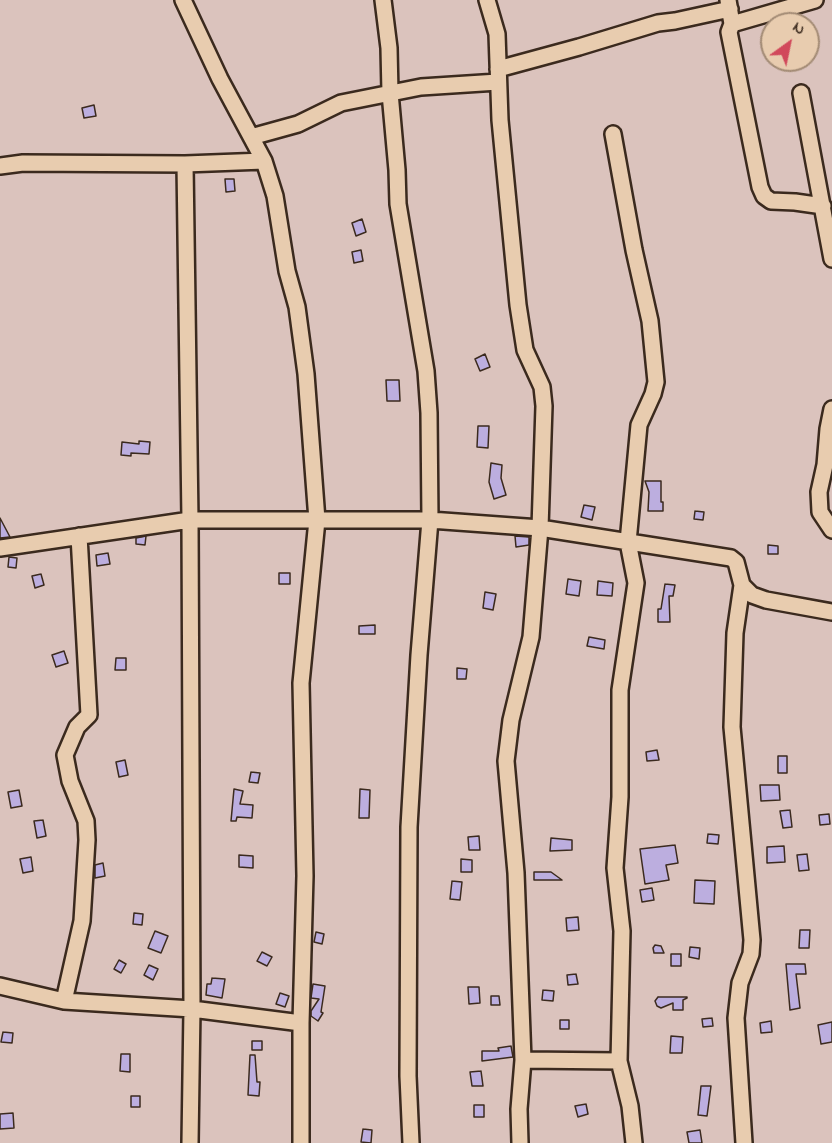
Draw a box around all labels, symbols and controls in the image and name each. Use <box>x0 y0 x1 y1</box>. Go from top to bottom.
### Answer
north arrow <box>760 12 820 72</box>
text: N <box>788 16 810 42</box>

